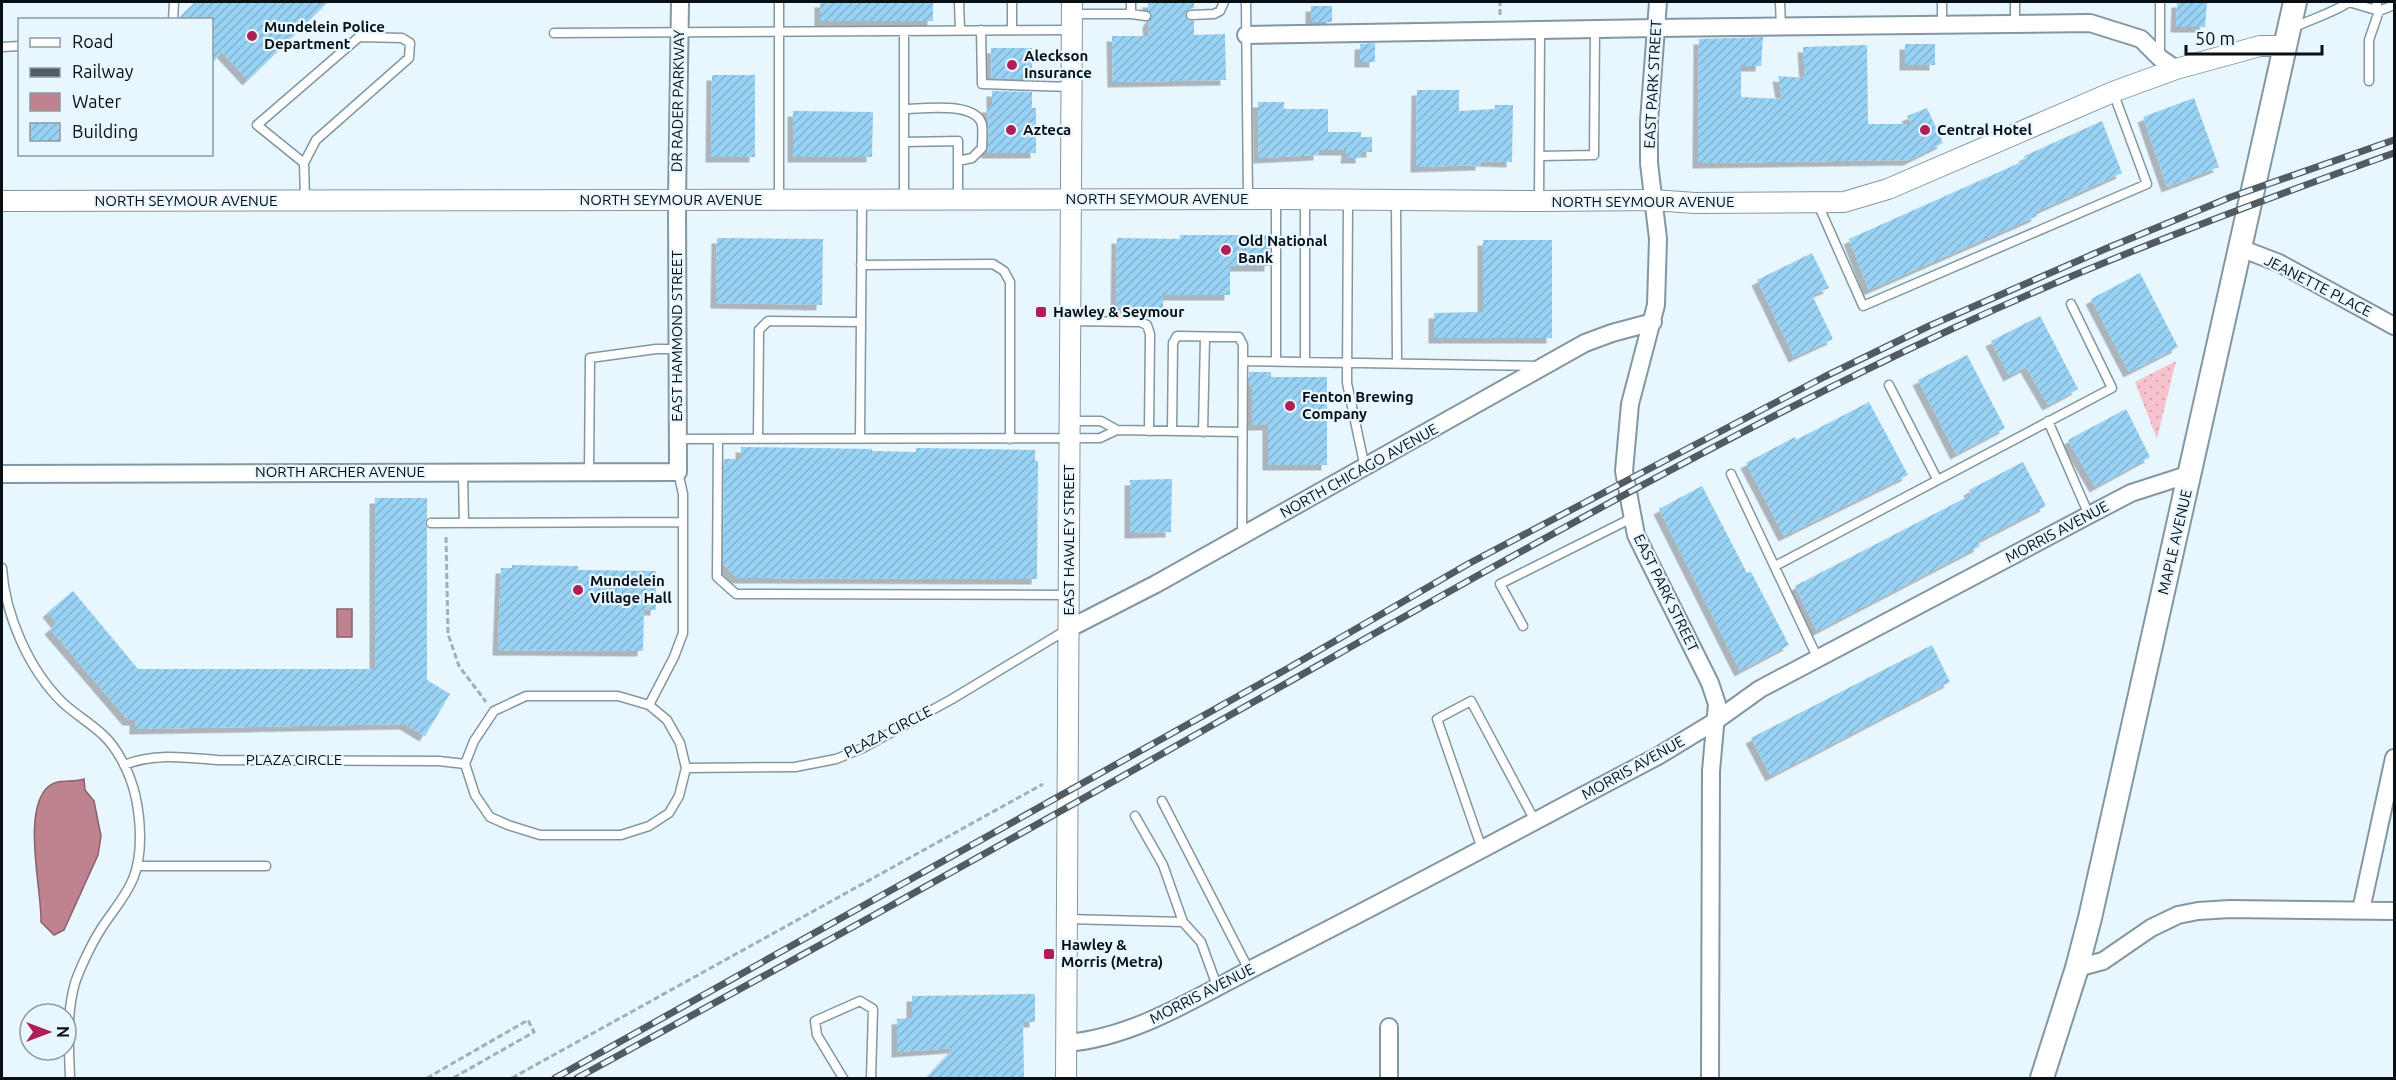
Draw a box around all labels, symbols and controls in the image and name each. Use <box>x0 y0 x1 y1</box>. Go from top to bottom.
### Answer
legend <box>18 18 213 156</box>
place label: Mundelein Police Department <box>264 18 385 52</box>
street label: EAST PARK STREET <box>1641 18 1664 149</box>
scale bar <box>2186 18 2322 56</box>
text: 50 m <box>2195 28 2235 48</box>
marker: Mundelein Police Department <box>245 29 259 43</box>
street label: DR RADER PARKWAY <box>668 29 687 172</box>
text: Road <box>72 31 114 51</box>
place label: Aleckson Insurance <box>1024 47 1092 81</box>
marker: Aleckson Insurance <box>1005 58 1019 72</box>
text: Railway <box>72 61 134 81</box>
text: Water <box>72 91 122 111</box>
text: Building <box>72 121 138 141</box>
place label: Azteca <box>1023 121 1071 138</box>
place label: Central Hotel <box>1937 121 2032 138</box>
marker: Azteca <box>1004 123 1018 137</box>
marker: Central Hotel <box>1918 123 1932 137</box>
street label: NORTH SEYMOUR AVENUE <box>1066 190 1248 207</box>
street label: NORTH SEYMOUR AVENUE <box>580 191 762 208</box>
street label: NORTH SEYMOUR AVENUE <box>95 192 277 209</box>
street label: NORTH SEYMOUR AVENUE <box>1552 193 1734 210</box>
place label: Old National Bank <box>1238 232 1328 266</box>
marker: Old National Bank <box>1219 243 1233 257</box>
street label: EAST HAMMOND STREET <box>668 250 685 422</box>
street label: JEANETTE PLACE <box>2262 251 2375 320</box>
place label: Hawley & Seymour <box>1053 303 1185 320</box>
marker: Hawley & Seymour <box>1034 305 1048 319</box>
place label: Fenton Brewing Company <box>1302 388 1413 422</box>
marker: Fenton Brewing Company <box>1283 399 1297 413</box>
street label: NORTH CHICAGO AVENUE <box>1277 420 1441 521</box>
street label: NORTH ARCHER AVENUE <box>255 463 425 480</box>
street label: EAST HAWLEY STREET <box>1060 464 1077 616</box>
street label: MAPLE AVENUE <box>2154 488 2195 596</box>
street label: MORRIS AVENUE <box>2002 497 2111 566</box>
street label: EAST PARK STREET <box>1631 531 1703 655</box>
place label: Mundelein Village Hall <box>590 572 672 606</box>
marker: Mundelein Village Hall <box>571 583 585 597</box>
street label: PLAZA CIRCLE <box>841 702 935 761</box>
street label: MORRIS AVENUE <box>1578 732 1687 803</box>
street label: PLAZA CIRCLE <box>246 751 342 768</box>
place label: Hawley & Morris (Metra) <box>1061 936 1163 970</box>
marker: Hawley & Morris (Metra) <box>1042 947 1056 961</box>
street label: MORRIS AVENUE <box>1147 960 1257 1027</box>
north arrow <box>18 1002 78 1062</box>
text: N <box>54 1026 72 1038</box>

